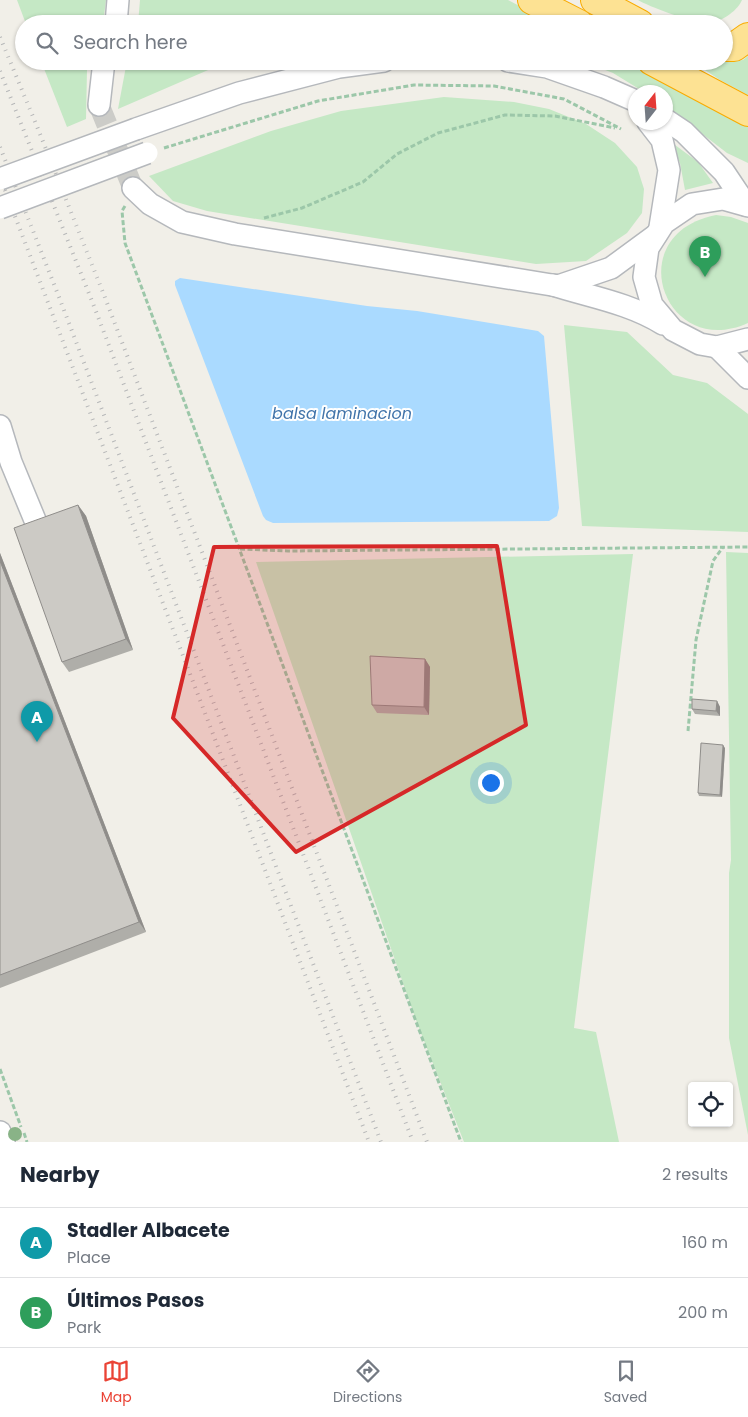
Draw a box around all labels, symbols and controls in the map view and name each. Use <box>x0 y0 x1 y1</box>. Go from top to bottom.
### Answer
search box <box>15 15 733 70</box>
icon: search <box>33 29 61 57</box>
text: Search here <box>73 29 187 56</box>
north arrow <box>628 85 673 130</box>
pin: B <box>689 236 721 277</box>
water label: balsa laminacion <box>272 402 412 425</box>
pin: A <box>21 701 53 742</box>
your location <box>478 770 504 796</box>
map controls <box>688 1082 733 1127</box>
button: locate <box>688 1082 733 1127</box>
text: Nearby <box>20 1160 100 1189</box>
text: 2 results <box>662 1163 728 1186</box>
text: Stadler Albacete <box>67 1217 230 1244</box>
text: A <box>30 1231 42 1254</box>
text: 160 m <box>682 1231 728 1254</box>
text: Place <box>67 1246 111 1269</box>
text: Últimos Pasos <box>67 1287 204 1314</box>
text: B <box>31 1301 41 1324</box>
text: 200 m <box>678 1301 728 1324</box>
text: Park <box>67 1316 101 1339</box>
tab: Map <box>101 1357 132 1408</box>
tab: Directions <box>333 1357 402 1408</box>
tab: Saved <box>604 1357 647 1408</box>

